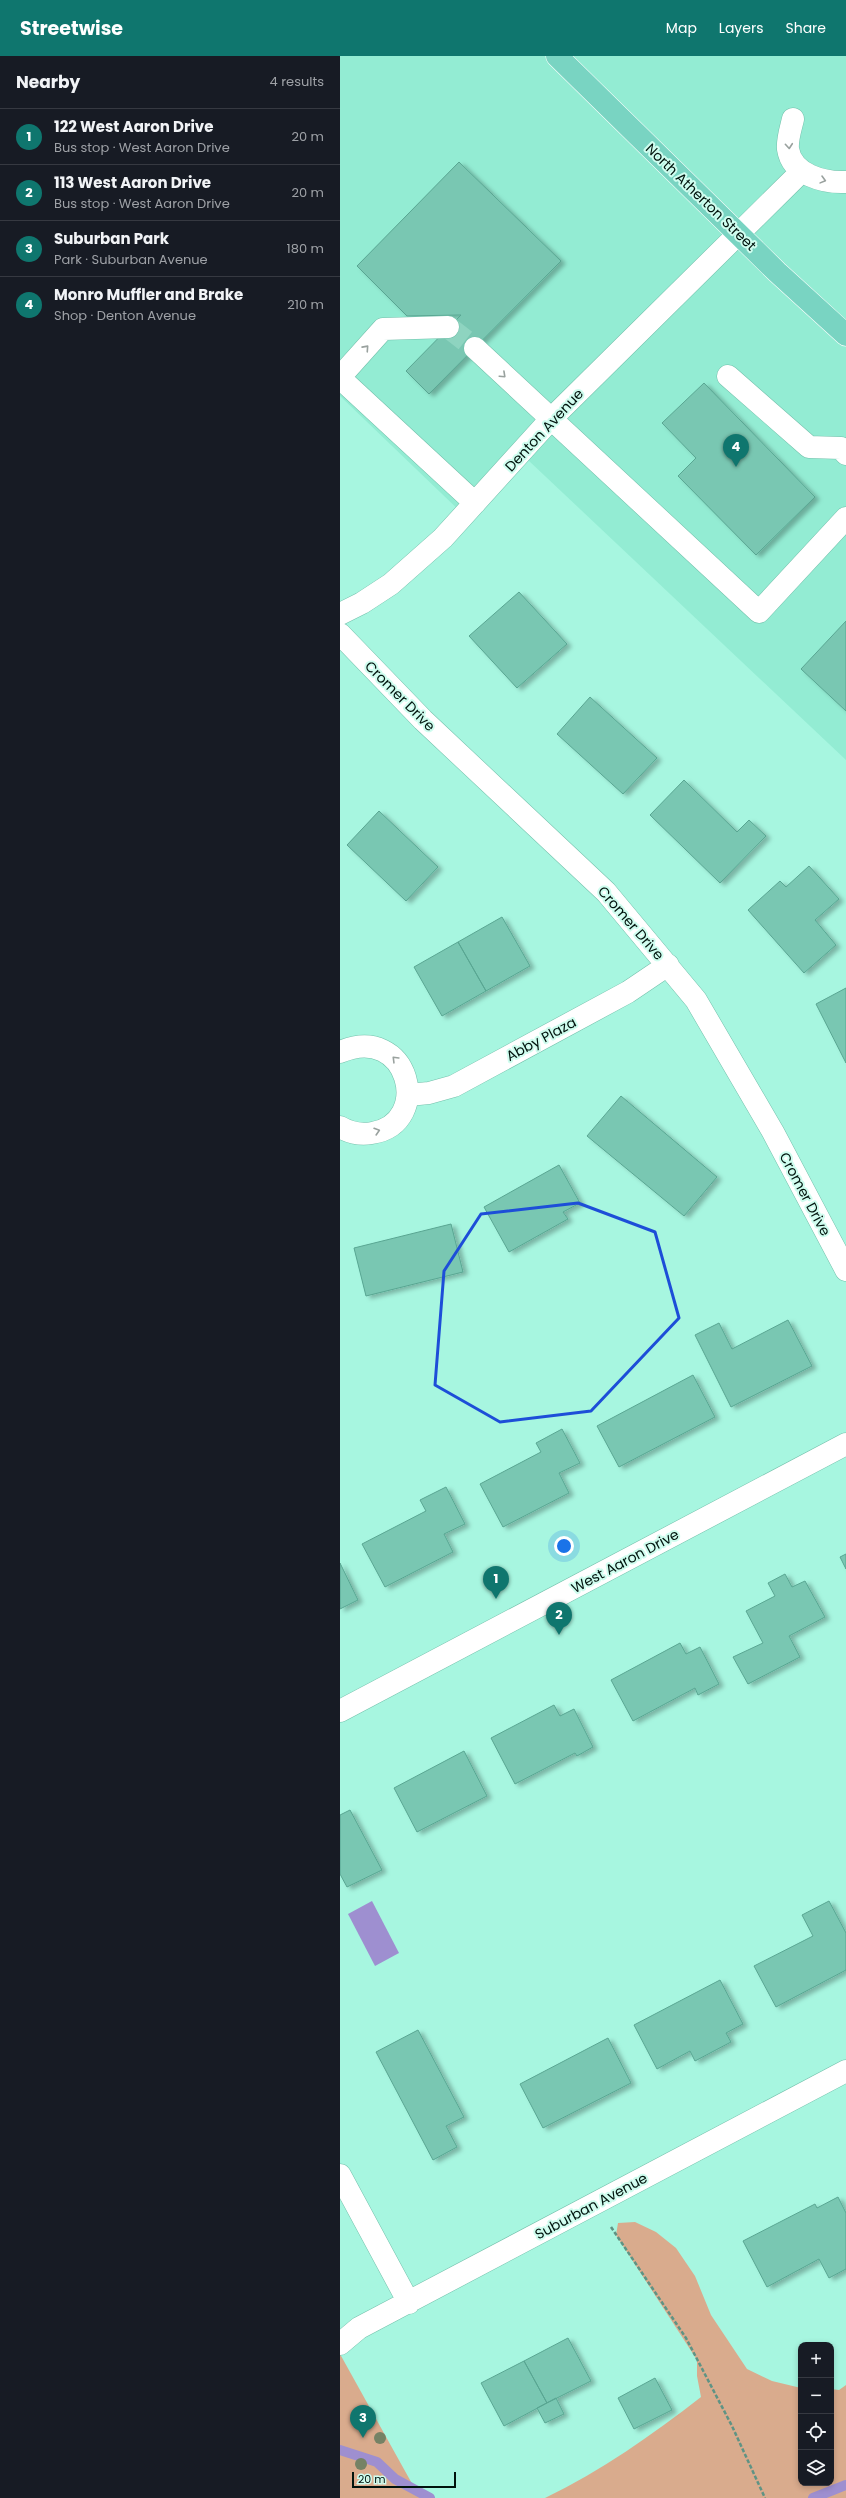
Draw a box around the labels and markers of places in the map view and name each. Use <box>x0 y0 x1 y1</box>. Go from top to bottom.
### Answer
pin: 4 <box>723 434 749 467</box>
pin: 1 <box>483 1566 509 1599</box>
pin: 2 <box>546 1602 572 1635</box>
pin: 3 <box>350 2405 376 2438</box>

